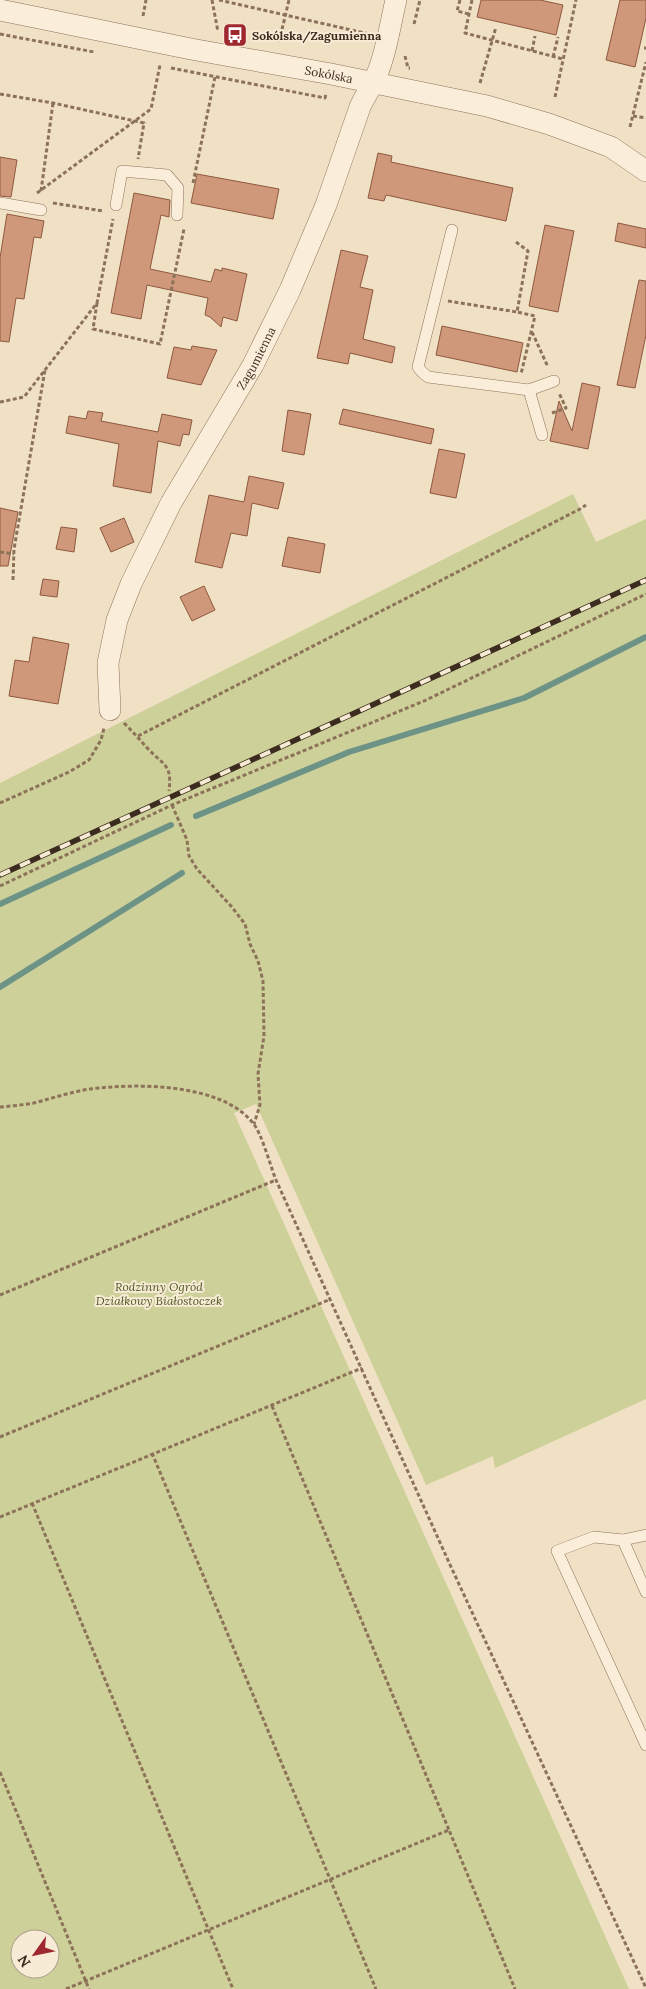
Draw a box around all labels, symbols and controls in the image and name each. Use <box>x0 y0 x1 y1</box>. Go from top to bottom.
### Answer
bus stop icon: Sokólska/Zagumienna <box>222 22 248 48</box>
place label: Sokólska/Zagumienna <box>252 28 382 44</box>
street label: Sokólska <box>304 62 354 86</box>
street label: Zagumienna <box>233 324 278 392</box>
park label: Rodzinny Ogród Działkowy Białostoczek <box>96 1279 222 1308</box>
north arrow <box>10 1929 60 1979</box>
text: N <box>14 1951 35 1971</box>

